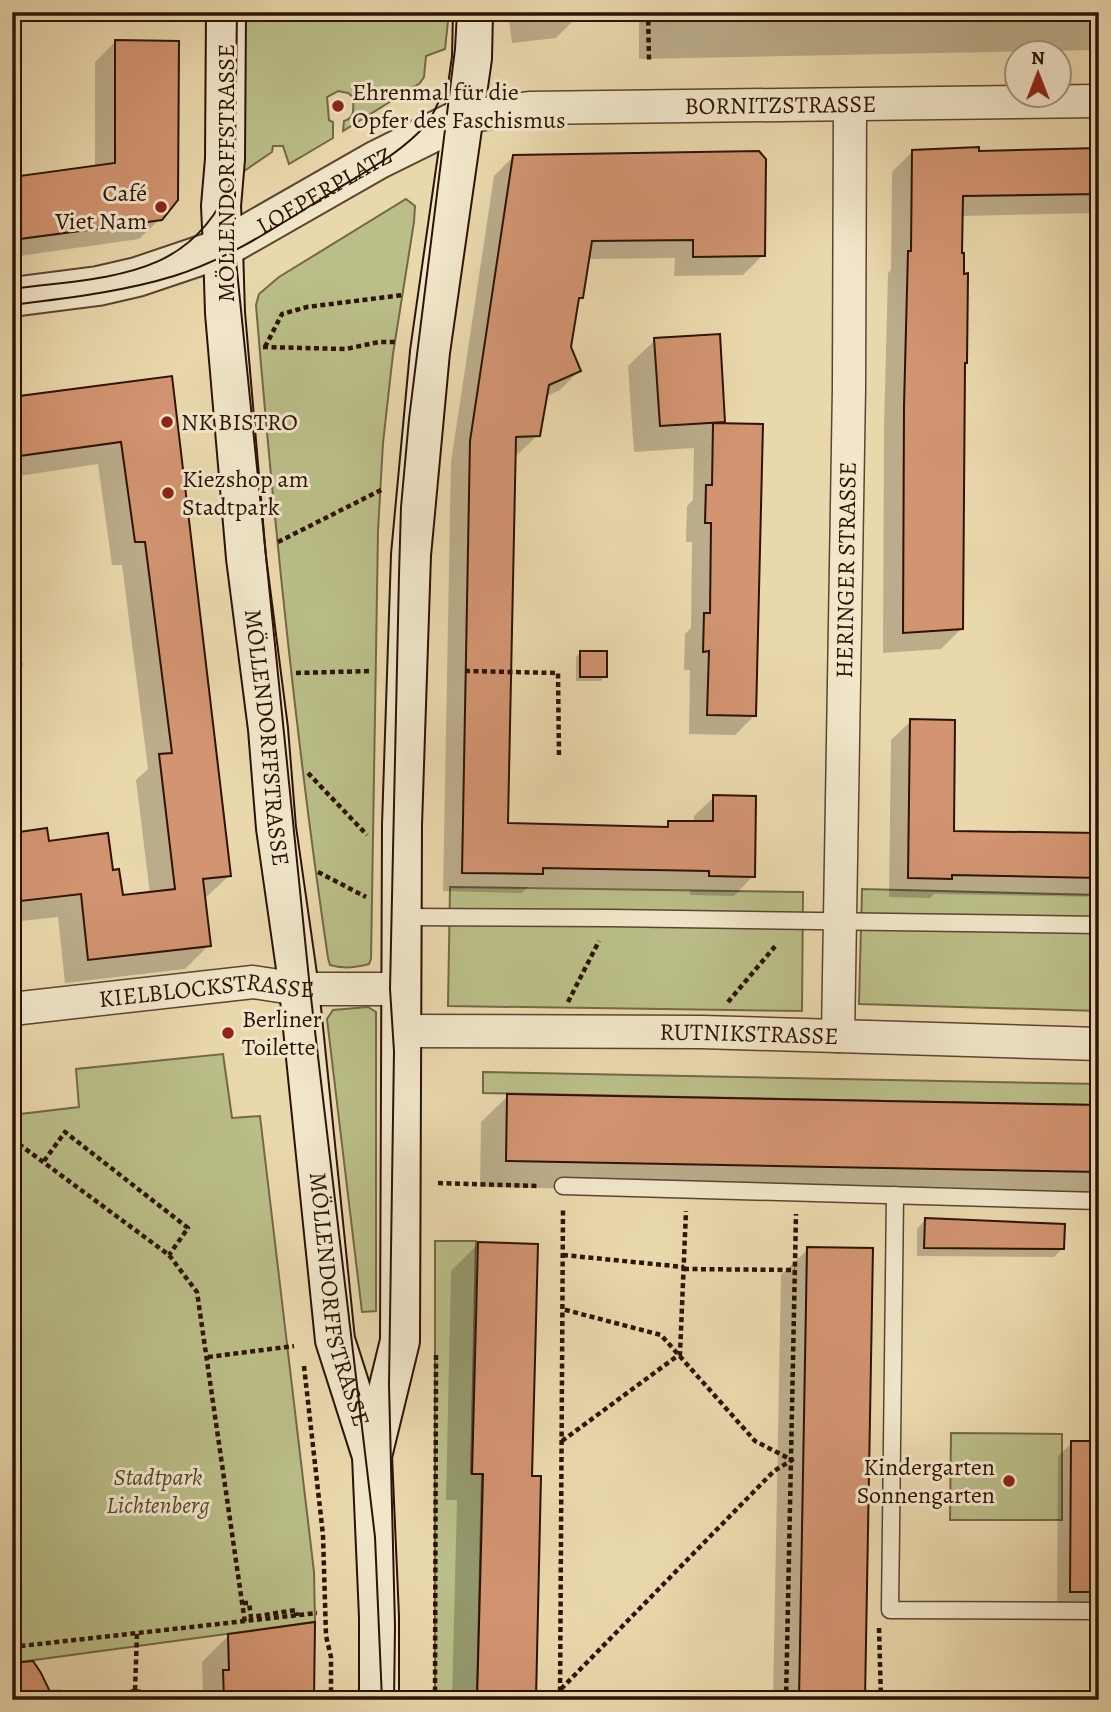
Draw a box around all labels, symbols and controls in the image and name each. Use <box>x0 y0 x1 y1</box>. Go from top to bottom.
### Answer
north arrow <box>1002 38 1072 108</box>
street label: MÖLLENDORFFSTRASSE <box>210 44 242 302</box>
text: N <box>1031 45 1045 71</box>
place label: Ehrenmal für die Opfer des Faschismus <box>352 76 566 136</box>
street label: BORNITZSTRASSE <box>684 88 877 122</box>
marker: Ehrenmal für die Opfer des Faschismus <box>330 98 346 114</box>
street label: LOEPERPLATZ <box>251 139 397 242</box>
place label: Café Viet Nam <box>54 177 147 237</box>
marker: Café Viet Nam <box>153 199 169 215</box>
place label: NK BISTRO <box>181 406 298 438</box>
marker: NK BISTRO <box>159 414 175 430</box>
street label: HERINGER STRASSE <box>828 461 864 679</box>
place label: Kiezshop am Stadtpark <box>182 463 309 523</box>
marker: Kiezshop am Stadtpark <box>160 485 176 501</box>
street label: MÖLLENDORFFSTRASSE <box>237 607 297 868</box>
street label: KIELBLOCKSTRASSE <box>97 965 314 1015</box>
place label: Berliner Toilette <box>242 1003 322 1063</box>
street label: RUTNIKSTRASSE <box>660 1016 839 1052</box>
marker: Berliner Toilette <box>220 1025 236 1041</box>
street label: MÖLLENDORFFSTRASSE <box>302 1171 378 1431</box>
place label: Kindergarten Sonnengarten <box>857 1451 995 1511</box>
park label: Stadtpark Lichtenberg <box>106 1461 210 1521</box>
marker: Kindergarten Sonnengarten <box>1001 1473 1017 1489</box>

